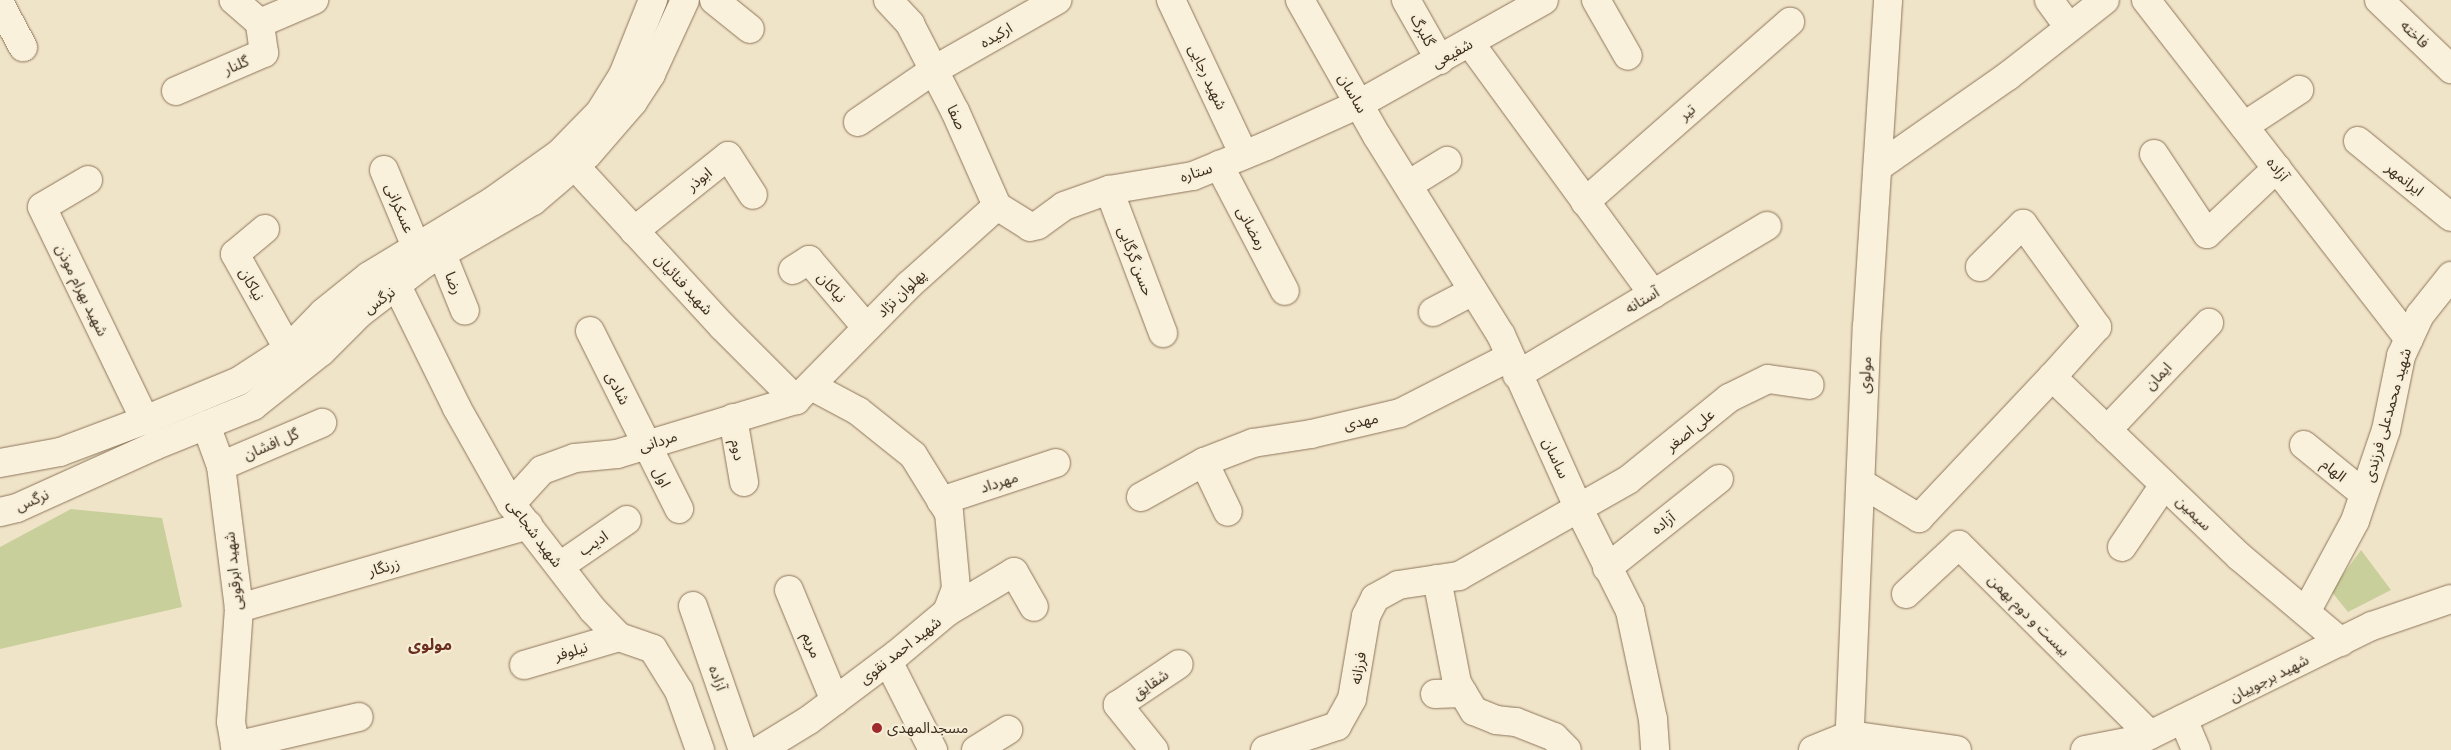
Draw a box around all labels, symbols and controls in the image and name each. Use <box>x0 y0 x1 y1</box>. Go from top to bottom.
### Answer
street label: گلبرگ <box>1407 11 1439 49</box>
street label: فاخته <box>2397 16 2433 52</box>
street label: ارکیده <box>977 19 1015 51</box>
street label: شفیعی <box>1429 35 1475 71</box>
street label: شهید رجایی <box>1185 41 1231 113</box>
street label: گلنار <box>221 52 251 78</box>
street label: ساسان <box>1335 70 1371 116</box>
street label: تیر <box>1675 100 1699 124</box>
street label: صفا <box>943 102 971 132</box>
street label: آزاده <box>2263 153 2293 185</box>
street label: ستاره <box>1178 158 1214 186</box>
street label: ایرانمهر <box>2382 158 2428 200</box>
street label: ابوذر <box>683 163 715 195</box>
street label: عسکرانی <box>382 180 418 236</box>
street label: رمضانی <box>1233 203 1271 253</box>
street label: حسن گرگابی <box>1114 224 1158 298</box>
street label: شهید بهرام موذن <box>52 241 112 339</box>
street label: شهید فنائیان <box>651 250 717 318</box>
street label: نیاکان <box>236 264 268 304</box>
street label: پهلوان نژاد <box>873 265 929 321</box>
street label: نیاکان <box>814 268 850 306</box>
street label: رضا <box>441 269 467 297</box>
street label: نرگس <box>360 283 398 317</box>
street label: آستانه <box>1622 283 1662 317</box>
street label: شهید محمدعلی فرزندی <box>2359 346 2415 484</box>
street label: مولوی <box>1855 356 1875 394</box>
street label: ایمان <box>2141 358 2175 394</box>
street label: شادی <box>602 368 634 408</box>
street label: علی اصغر <box>1662 405 1718 455</box>
street label: مهدی <box>1342 409 1380 433</box>
street label: گل افشان <box>241 424 301 464</box>
street label: مردانی <box>637 427 679 455</box>
street label: ساسان <box>1539 435 1573 481</box>
street label: دوم <box>727 438 749 462</box>
street label: الهام <box>2318 455 2350 485</box>
street label: اول <box>649 464 675 490</box>
street label: مهرداد <box>978 467 1020 497</box>
street label: نرگس <box>13 485 51 515</box>
street label: سیمین <box>2172 492 2216 534</box>
street label: شهید شجاعی <box>504 495 566 571</box>
street label: آزاده <box>1647 508 1679 538</box>
street label: ادیب <box>575 527 611 559</box>
street label: شهید ابرقویی <box>220 531 246 611</box>
street label: زرنگار <box>366 554 402 580</box>
street label: بیست و دوم بهمن <box>1984 570 2074 660</box>
street label: شهید احمد نقوی <box>855 612 945 688</box>
street label: مریم <box>799 629 825 661</box>
district label: مولوی <box>408 634 452 654</box>
street label: نیلوفر <box>552 638 590 664</box>
street label: فرزانه <box>1346 650 1370 686</box>
street label: شهید برجوییان <box>2226 650 2312 706</box>
street label: آزاده <box>705 663 731 693</box>
street label: شقایق <box>1128 665 1172 703</box>
place label: مسجدالمهدی <box>887 719 968 737</box>
marker: مسجدالمهدی <box>871 722 883 734</box>

